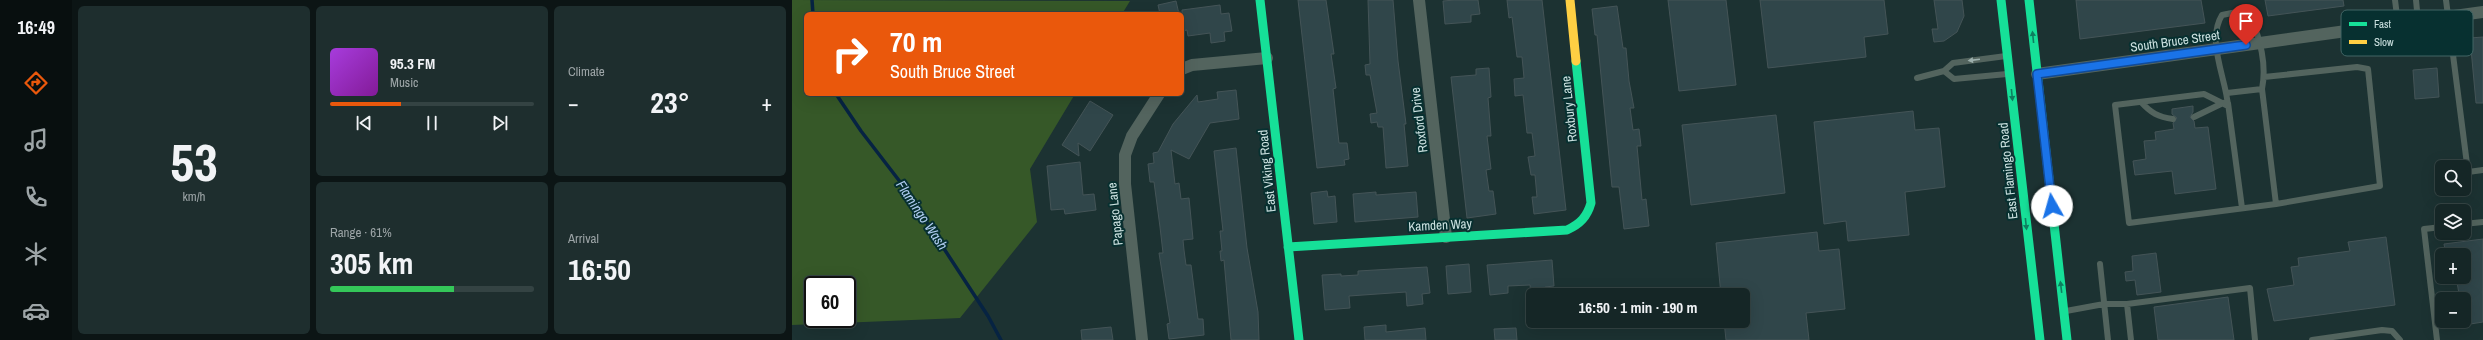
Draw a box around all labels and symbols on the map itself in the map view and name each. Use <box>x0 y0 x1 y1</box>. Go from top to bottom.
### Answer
pin <box>2229 4 2263 45</box>
legend <box>2341 10 2473 56</box>
text: Fast <box>2374 17 2392 31</box>
street label: South Bruce Street <box>2129 26 2221 56</box>
one-way arrow <box>2029 31 2036 43</box>
text: Slow <box>2374 35 2394 49</box>
one-way arrow <box>1968 57 1980 63</box>
street label: Roxbury Lane <box>1557 75 1581 143</box>
street label: Roxford Drive <box>1407 86 1431 154</box>
one-way arrow <box>2009 89 2015 101</box>
street label: East Flamingo Road <box>1994 122 2022 220</box>
street label: East Viking Road <box>1254 129 1280 213</box>
water label: Flamingo Wash <box>892 177 952 253</box>
street label: Papago Lane <box>1103 182 1127 246</box>
position arrow <box>2031 185 2073 227</box>
street label: Kamden Way <box>1408 215 1473 235</box>
one-way arrow <box>2023 218 2030 230</box>
speed limit sign: 60 <box>804 276 856 328</box>
one-way arrow <box>2058 281 2065 293</box>

